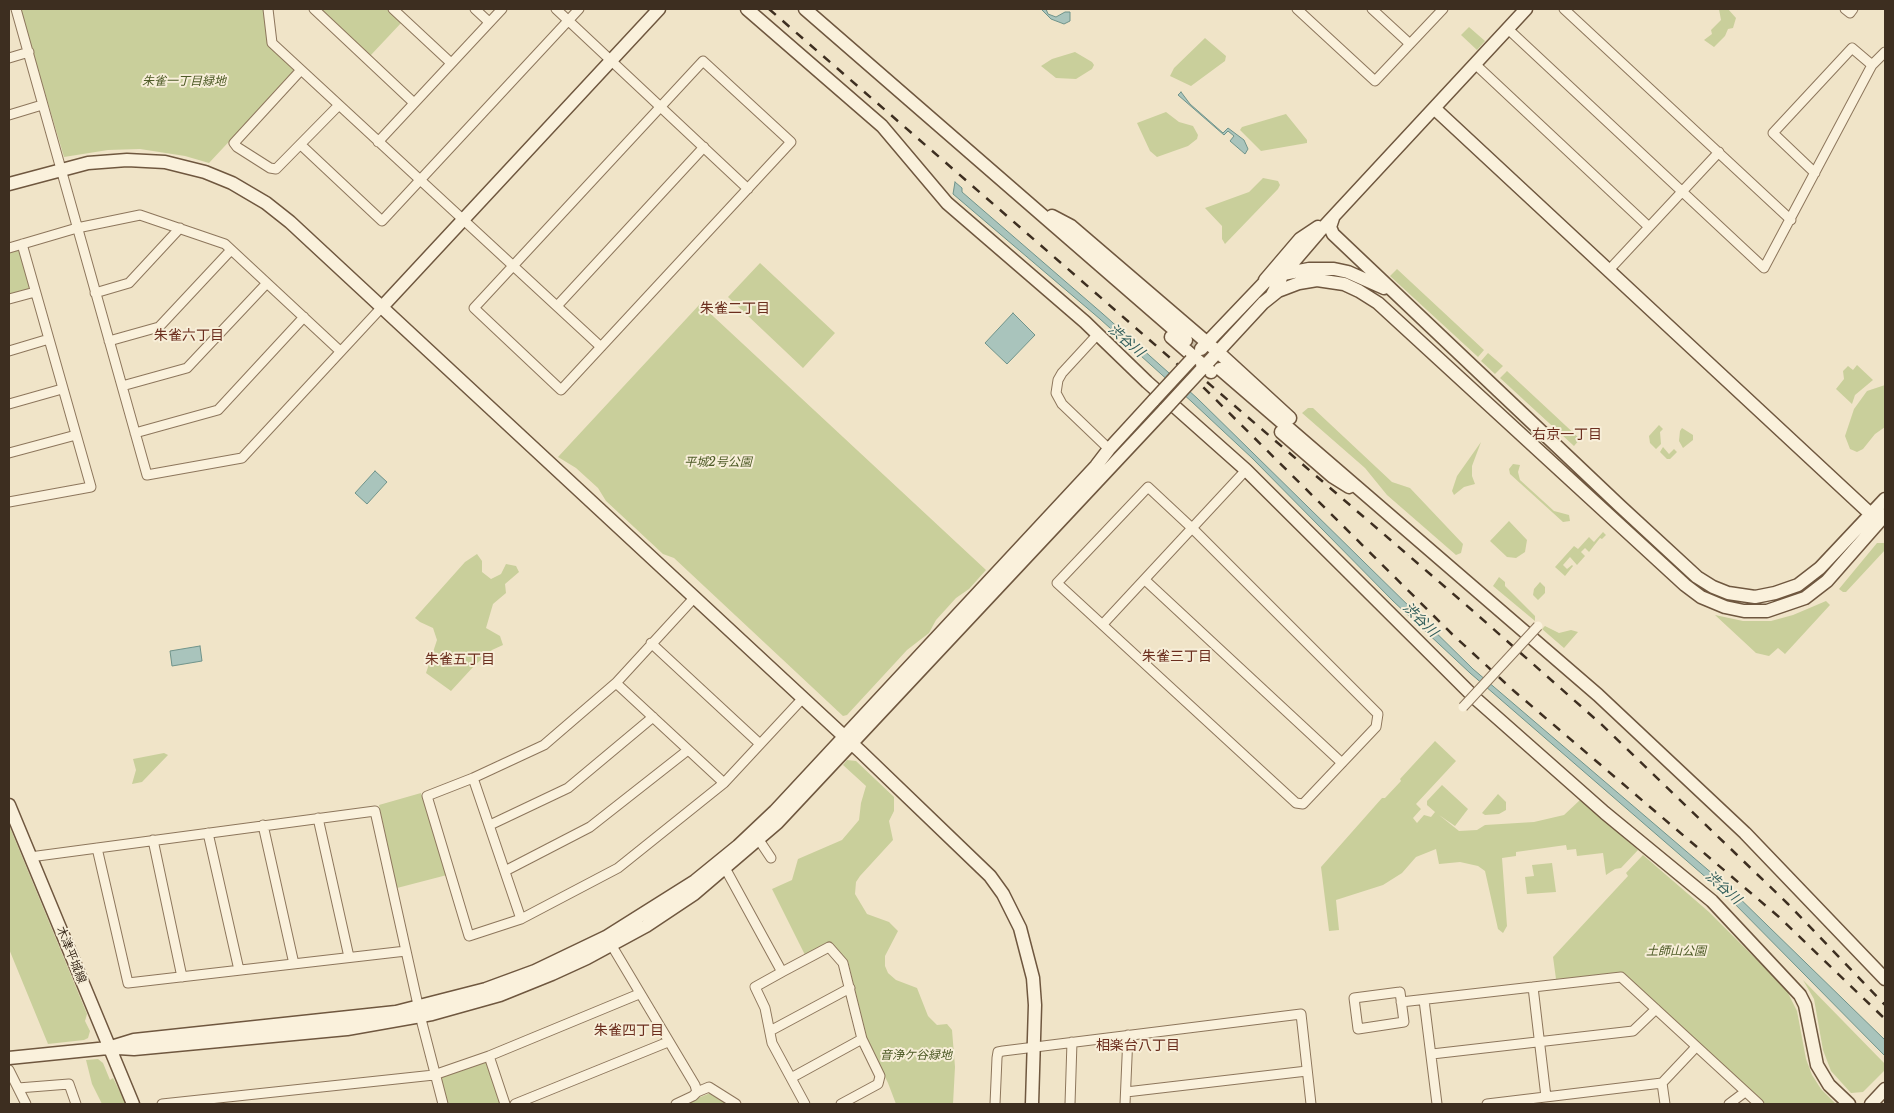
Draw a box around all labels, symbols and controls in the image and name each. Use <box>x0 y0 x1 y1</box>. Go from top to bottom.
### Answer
park label: 朱雀一丁目緑地 <box>142 75 226 89</box>
district label: 朱雀二丁目 <box>700 301 770 317</box>
water label: 渋谷川 <box>1105 321 1147 361</box>
district label: 朱雀六丁目 <box>154 328 224 344</box>
district label: 右京一丁目 <box>1532 427 1602 443</box>
park label: 平城2号公園 <box>684 456 752 470</box>
water label: 渋谷川 <box>1399 599 1441 641</box>
district label: 朱雀三丁目 <box>1142 649 1212 665</box>
district label: 朱雀五丁目 <box>425 652 495 668</box>
water label: 渋谷川 <box>1702 868 1744 908</box>
street label: 木津平城線 <box>53 924 89 986</box>
park label: 土師山公園 <box>1646 945 1706 959</box>
district label: 朱雀四丁目 <box>594 1023 664 1039</box>
district label: 相楽台八丁目 <box>1096 1038 1180 1054</box>
park label: 音浄ケ谷緑地 <box>880 1049 952 1063</box>

